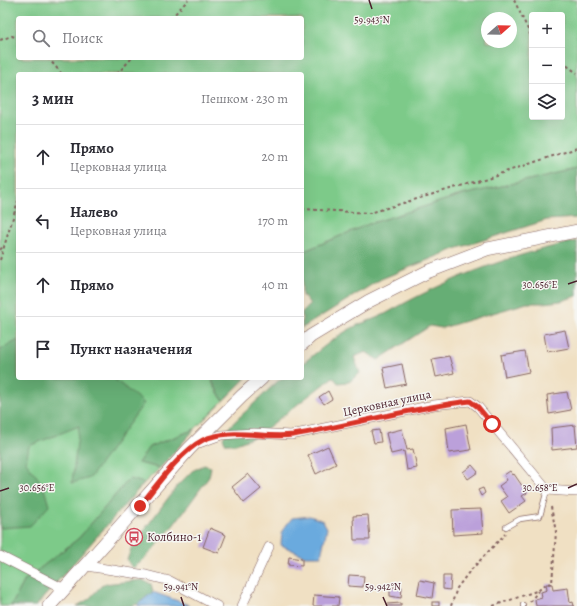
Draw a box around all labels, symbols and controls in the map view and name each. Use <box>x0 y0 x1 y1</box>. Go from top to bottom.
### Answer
north arrow <box>481 12 517 48</box>
map controls <box>529 12 565 120</box>
button: + <box>529 12 565 48</box>
text: 59.943°N <box>354 13 390 26</box>
search box <box>16 16 304 60</box>
icon: search <box>30 27 52 49</box>
text: Поиск <box>62 28 103 48</box>
button: − <box>529 48 565 84</box>
button: layers <box>529 84 565 120</box>
text: 3 мин <box>32 87 74 110</box>
text: Пешком · 230 m <box>201 90 288 107</box>
text: Прямо <box>70 138 114 158</box>
icon: ahead <box>32 146 54 168</box>
text: 20 m <box>262 148 288 165</box>
text: Церковная улица <box>70 158 167 175</box>
text: Налево <box>70 202 118 222</box>
icon: left <box>32 210 54 232</box>
text: 170 m <box>258 212 288 229</box>
text: Церковная улица <box>70 222 167 239</box>
icon: ahead <box>32 274 54 296</box>
text: Прямо <box>70 275 114 295</box>
text: 40 m <box>262 276 288 293</box>
text: 30.656°E <box>522 278 558 291</box>
icon: arrive <box>32 338 54 360</box>
text: Пункт назначения <box>70 339 192 359</box>
street label: Церковная улица <box>342 386 433 420</box>
route start <box>483 415 501 433</box>
text: 30.656°E <box>19 481 55 494</box>
text: 30.658°E <box>522 481 558 494</box>
route end <box>131 497 149 515</box>
bus stop icon: Колбино-1 <box>124 527 144 547</box>
place label: Колбино-1 <box>147 529 201 545</box>
text: 59.941°N <box>164 580 198 593</box>
text: 59.942°N <box>365 580 401 593</box>

